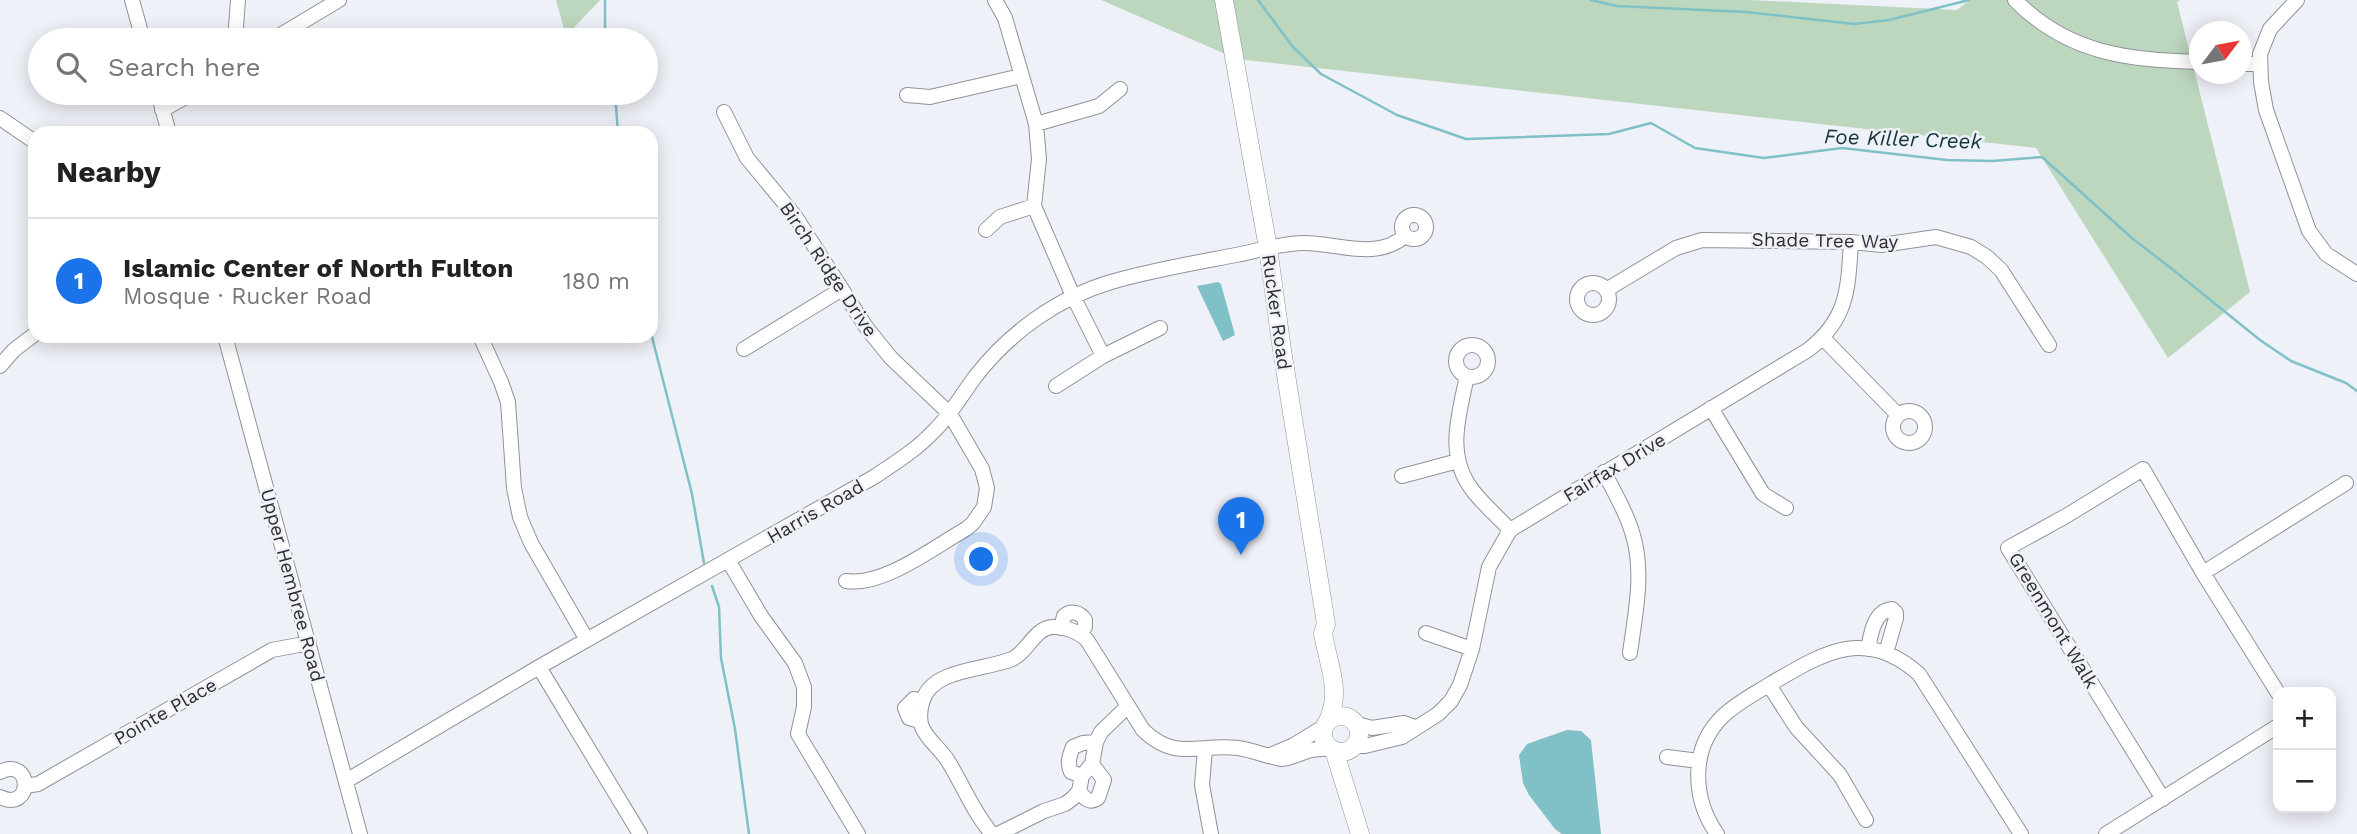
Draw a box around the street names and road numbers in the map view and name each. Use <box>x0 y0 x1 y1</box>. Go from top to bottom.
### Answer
street label: Birch Ridge Drive <box>775 197 882 341</box>
street label: Shade Tree Way <box>1751 228 1899 253</box>
street label: Rucker Road <box>1257 253 1296 371</box>
street label: Fairfax Drive <box>1559 428 1670 507</box>
street label: Harris Road <box>763 474 868 548</box>
street label: Upper Hembree Road <box>256 486 329 684</box>
street label: Greenmont Walk <box>2004 548 2103 693</box>
street label: Pointe Place <box>110 673 221 750</box>

